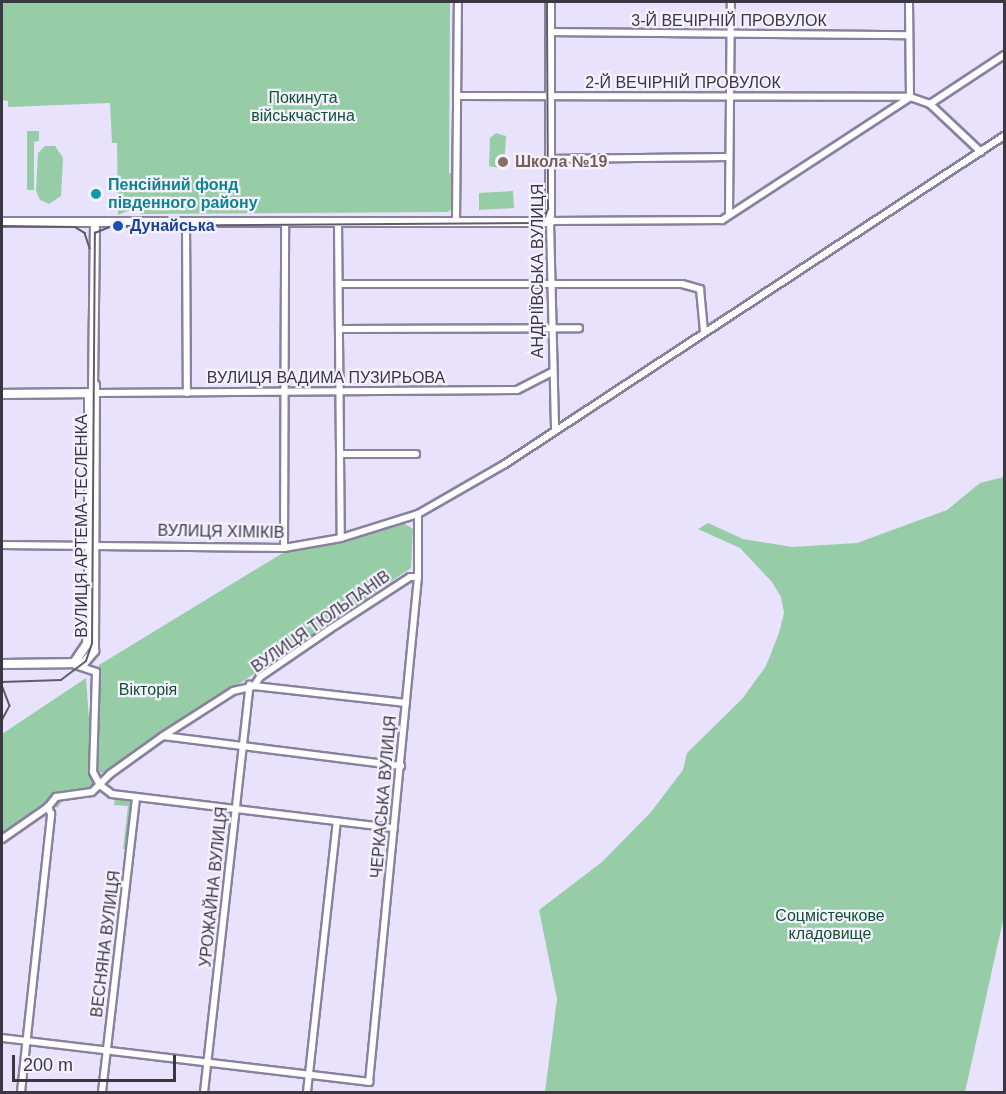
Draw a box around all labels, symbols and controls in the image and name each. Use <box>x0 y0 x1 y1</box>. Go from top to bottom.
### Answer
street label: 3-Й ВЕЧІРНІЙ ПРОВУЛОК <box>631 11 827 31</box>
street label: 2-Й ВЕЧІРНІЙ ПРОВУЛОК <box>585 73 781 93</box>
park label: Покинута військчастина <box>251 88 355 126</box>
place label: Школа №19 <box>515 152 607 172</box>
marker: Школа №19 <box>496 155 510 169</box>
place label: Пенсійний фонд південного району <box>108 175 258 213</box>
street label: АНДРІЇВСЬКА ВУЛИЦЯ <box>528 184 548 358</box>
marker: Пенсійний фонд південного району <box>89 187 103 201</box>
place label: Дунайська <box>130 216 215 236</box>
marker: Дунайська <box>111 219 125 233</box>
street label: ВУЛИЦЯ ВАДИМА ПУЗИРЬОВА <box>207 368 445 388</box>
street label: ВУЛИЦЯ АРТЕМА ТЕСЛЕНКА <box>72 414 92 638</box>
street label: ВУЛИЦЯ ХІМІКІВ <box>157 521 285 543</box>
street label: ВУЛИЦЯ ТЮЛЬПАНІВ <box>248 567 394 677</box>
park label: Вікторія <box>119 680 177 700</box>
street label: ЧЕРКАСЬКА ВУЛИЦЯ <box>367 715 401 879</box>
street label: УРОЖАЙНА ВУЛИЦЯ <box>196 806 232 968</box>
street label: ВЕСНЯНА ВУЛИЦЯ <box>87 869 125 1019</box>
park label: Соцмістечкове кладовище <box>775 906 885 944</box>
scale bar <box>15 1043 178 1081</box>
text: 200 m <box>23 1055 73 1075</box>

